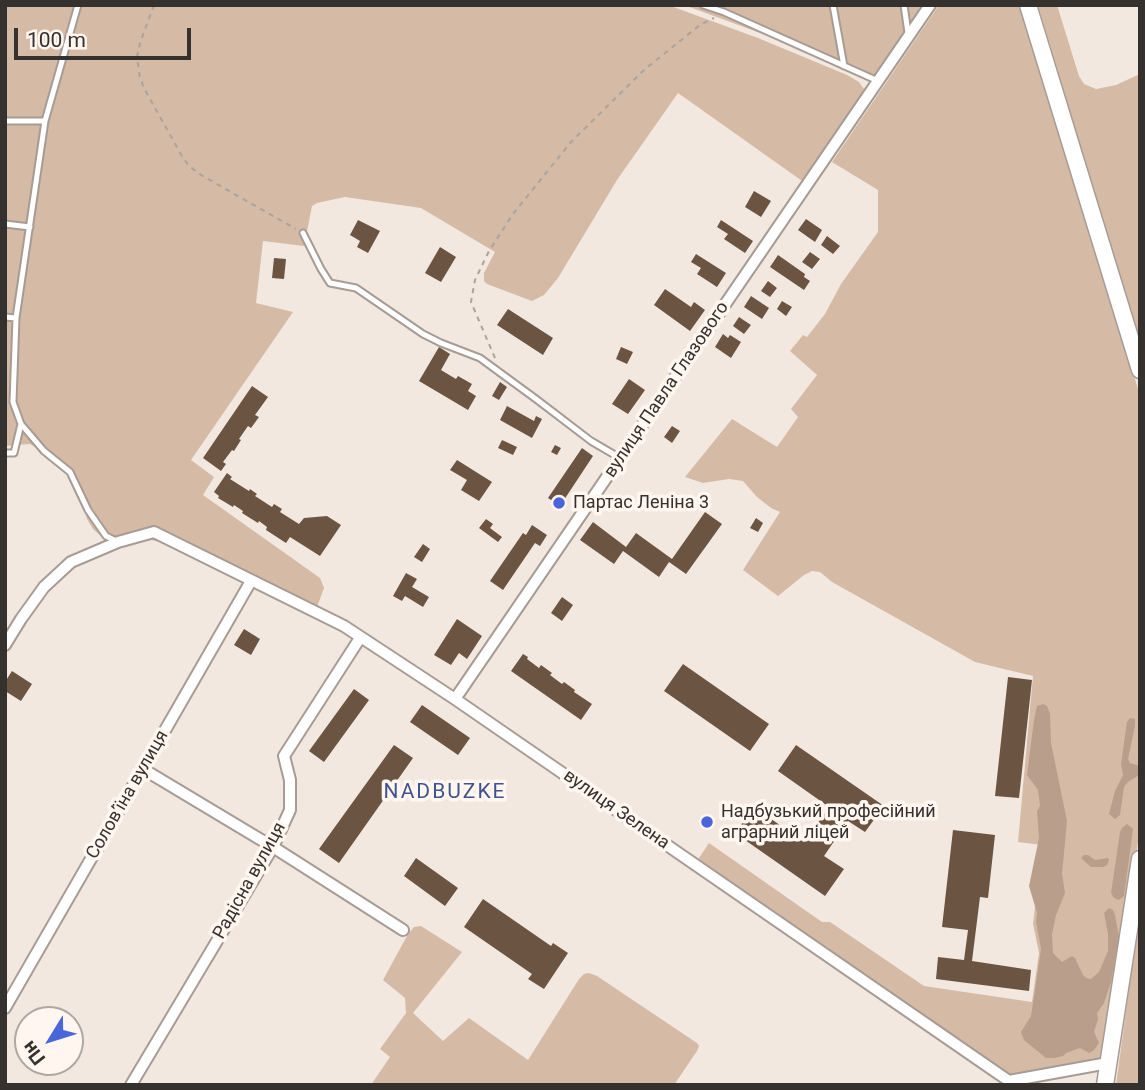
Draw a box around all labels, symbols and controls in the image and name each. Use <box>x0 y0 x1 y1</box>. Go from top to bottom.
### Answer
scale bar <box>18 14 194 58</box>
text: 100 m <box>27 28 86 52</box>
street label: вулиця Павла Глазового <box>600 298 734 482</box>
place label: Партас Леніна 3 <box>573 492 709 514</box>
marker: Партас Леніна 3 <box>551 495 567 511</box>
street label: Соловʼїна вулиця <box>82 727 174 863</box>
street label: вулиця Зелена <box>559 765 673 855</box>
district label: NADBUZKE <box>384 780 506 806</box>
place label: Надбузький професійний аграрний ліцей <box>721 801 936 844</box>
marker: Надбузький професійний аграрний ліцей <box>699 814 715 830</box>
street label: Радісна вулиця <box>209 819 291 943</box>
north arrow <box>14 1006 84 1076</box>
text: Пн <box>17 1036 50 1070</box>

